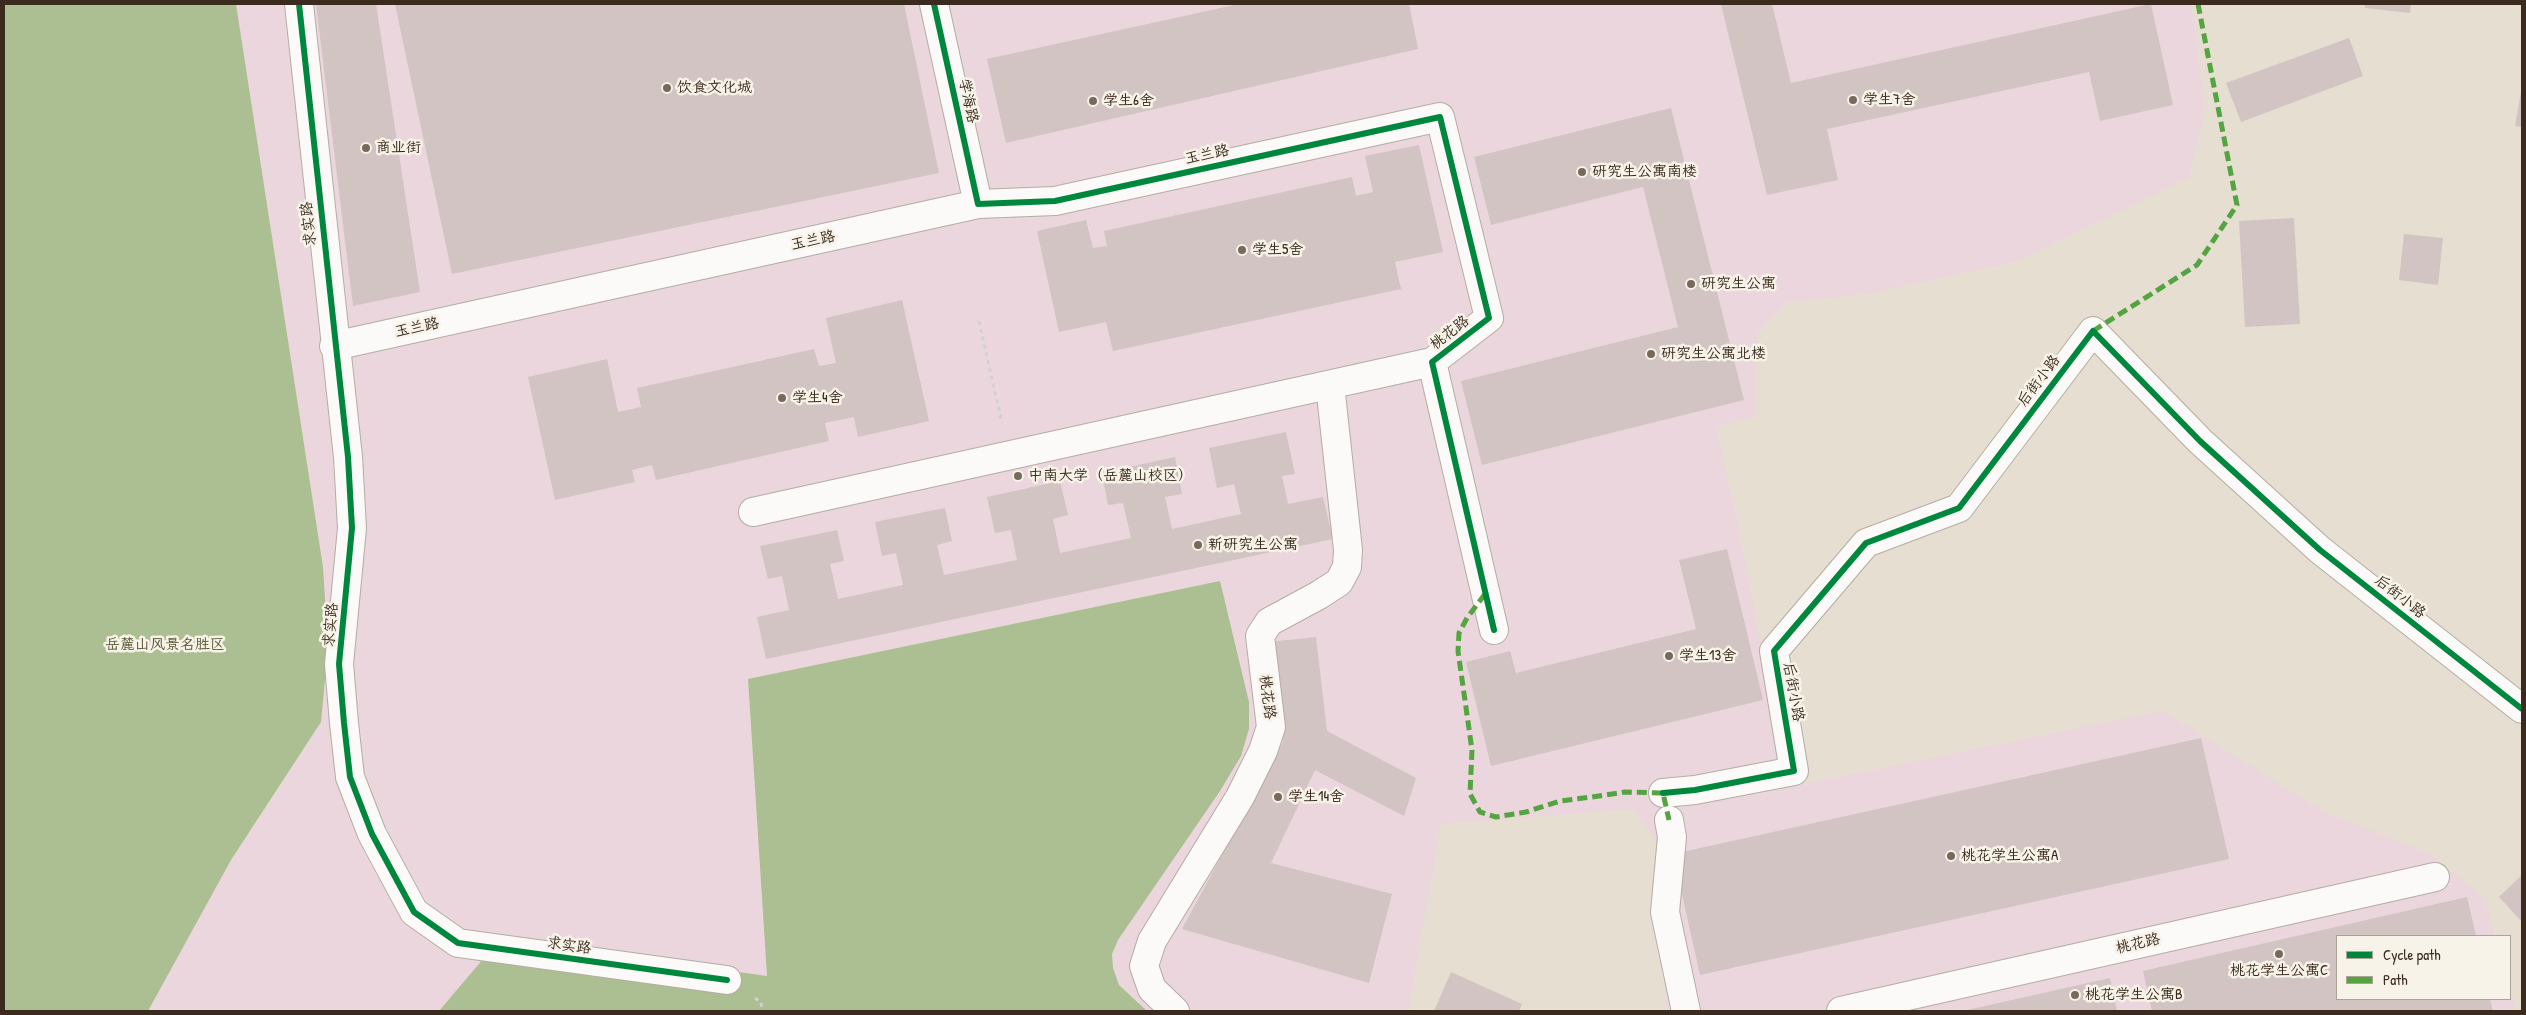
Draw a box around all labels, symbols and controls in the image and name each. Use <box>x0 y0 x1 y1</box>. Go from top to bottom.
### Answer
street label: 学海路 <box>955 77 981 125</box>
place label: 饮食文化城 <box>677 79 752 97</box>
marker: 饮食文化城 <box>661 82 673 94</box>
place label: 学生7舍 <box>1863 91 1915 109</box>
place label: 学生6舍 <box>1103 92 1154 110</box>
marker: 学生7舍 <box>1847 94 1859 106</box>
marker: 学生6舍 <box>1087 95 1099 107</box>
place label: 商业街 <box>376 139 421 157</box>
marker: 商业街 <box>360 142 372 154</box>
street label: 玉兰路 <box>1183 142 1231 168</box>
place label: 研究生公寓南楼 <box>1592 163 1697 181</box>
marker: 研究生公寓南楼 <box>1576 166 1588 178</box>
street label: 求实路 <box>298 201 320 247</box>
street label: 玉兰路 <box>789 228 837 254</box>
place label: 学生5舍 <box>1252 241 1303 259</box>
marker: 学生5舍 <box>1236 244 1248 256</box>
place label: 研究生公寓 <box>1701 275 1776 293</box>
marker: 研究生公寓 <box>1685 278 1697 290</box>
street label: 桃花路 <box>1427 312 1473 354</box>
street label: 玉兰路 <box>393 315 441 341</box>
place label: 研究生公寓北楼 <box>1661 345 1766 363</box>
marker: 研究生公寓北楼 <box>1645 348 1657 360</box>
street label: 后街小路 <box>2014 352 2064 410</box>
place label: 学生4舍 <box>792 389 843 407</box>
marker: 学生4舍 <box>776 392 788 404</box>
place label: 中南大学（岳麓山校区） <box>1028 467 1193 485</box>
marker: 中南大学（岳麓山校区） <box>1012 470 1024 482</box>
place label: 新研究生公寓 <box>1208 536 1298 554</box>
marker: 新研究生公寓 <box>1192 539 1204 551</box>
street label: 后街小路 <box>2371 571 2429 623</box>
street label: 求实路 <box>320 602 342 648</box>
park label: 岳麓山风景名胜区 <box>105 636 225 654</box>
place label: 学生13舍 <box>1679 647 1736 665</box>
marker: 学生13舍 <box>1663 650 1675 662</box>
street label: 后街小路 <box>1779 661 1807 723</box>
street label: 桃花路 <box>1255 674 1279 720</box>
place label: 学生14舍 <box>1288 788 1344 806</box>
marker: 学生14舍 <box>1272 791 1284 803</box>
place label: 桃花学生公寓A <box>1961 847 2058 865</box>
marker: 桃花学生公寓A <box>1945 850 1957 862</box>
street label: 桃花路 <box>2114 930 2162 958</box>
street label: 求实路 <box>545 934 593 958</box>
legend <box>2336 935 2511 1000</box>
text: Cycle path <box>2383 944 2441 965</box>
marker: 桃花学生公寓C <box>2273 948 2285 960</box>
place label: 桃花学生公寓C <box>2230 962 2328 980</box>
text: Path <box>2383 969 2408 990</box>
place label: 桃花学生公寓B <box>2085 986 2183 1004</box>
marker: 桃花学生公寓B <box>2069 989 2081 1001</box>

